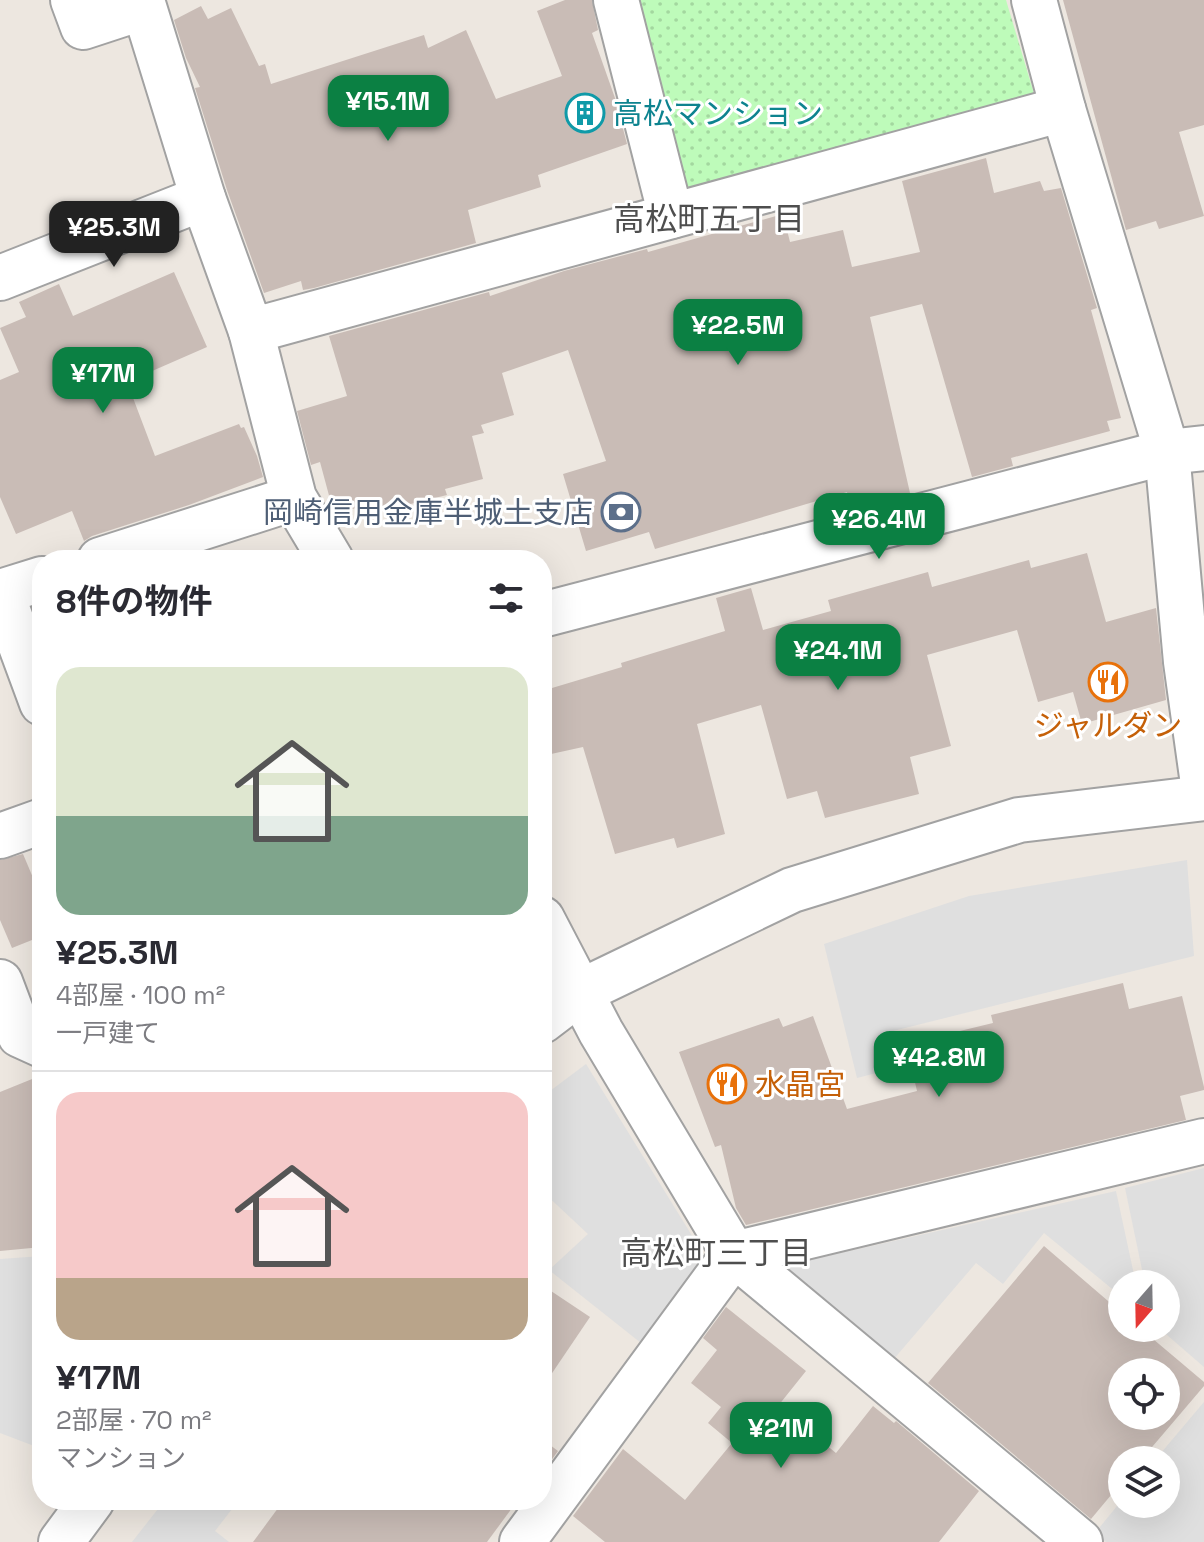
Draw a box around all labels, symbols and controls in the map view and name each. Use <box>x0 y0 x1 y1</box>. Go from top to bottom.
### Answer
pin: ¥15.1M <box>323 75 453 143</box>
text: ¥15.1M <box>346 84 430 118</box>
building icon: 高松マンション <box>564 92 606 134</box>
place label: 高松マンション <box>613 94 823 133</box>
district label: 高松町五丁目 <box>613 199 805 239</box>
pin: ¥25.3M <box>49 201 179 269</box>
text: ¥25.3M <box>67 210 161 244</box>
pin: ¥22.5M <box>673 299 803 367</box>
text: ¥22.5M <box>691 308 785 342</box>
pin: ¥17M <box>56 347 150 415</box>
text: ¥17M <box>70 356 136 390</box>
bank icon: 岡崎信用金庫半城土支店 <box>600 491 642 533</box>
place label: 岡崎信用金庫半城土支店 <box>263 493 593 532</box>
pin: ¥26.4M <box>814 493 944 561</box>
text: ¥26.4M <box>832 502 926 536</box>
icon: filters <box>484 576 528 620</box>
text: 8件の物件 <box>56 580 212 623</box>
pin: ¥24.1M <box>773 624 903 692</box>
text: ¥24.1M <box>794 633 882 667</box>
restaurant icon: ジャルダン <box>1087 661 1129 703</box>
place label: ジャルダン <box>1034 706 1182 745</box>
icon: home <box>220 719 364 863</box>
text: ¥25.3M <box>56 931 178 974</box>
text: 4部屋 · 100 m² <box>56 978 225 1012</box>
text: 一戸建て <box>56 1016 160 1050</box>
pin: ¥42.8M <box>874 1031 1004 1099</box>
text: ¥42.8M <box>892 1040 986 1074</box>
restaurant icon: 水晶宮 <box>706 1063 748 1105</box>
place label: 水晶宮 <box>755 1065 845 1104</box>
icon: home <box>220 1144 364 1288</box>
district label: 高松町三丁目 <box>620 1233 812 1273</box>
north arrow <box>1108 1270 1180 1342</box>
map controls <box>1108 1270 1180 1518</box>
text: ¥17M <box>56 1356 141 1399</box>
button: locate <box>1108 1358 1180 1430</box>
pin: ¥21M <box>734 1402 828 1470</box>
text: 2部屋 · 70 m² <box>56 1403 212 1437</box>
text: ¥21M <box>748 1411 814 1445</box>
text: マンション <box>56 1441 186 1475</box>
button: layers <box>1108 1446 1180 1518</box>

